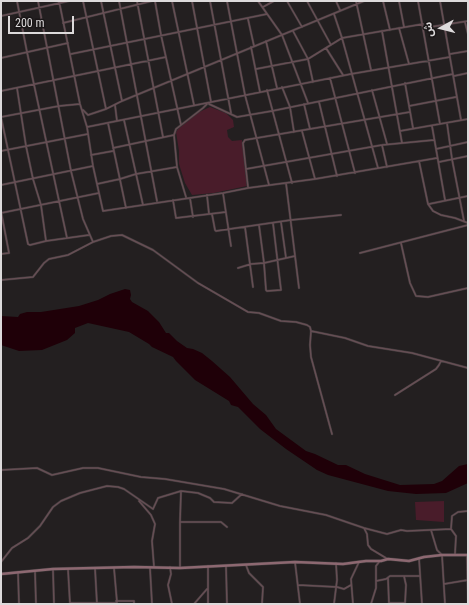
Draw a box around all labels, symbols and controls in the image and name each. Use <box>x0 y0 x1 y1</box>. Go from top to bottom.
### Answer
scale bar <box>10 8 76 34</box>
north arrow <box>421 8 461 48</box>
text: 200 m <box>15 16 45 30</box>
text: ش <box>421 21 436 38</box>

